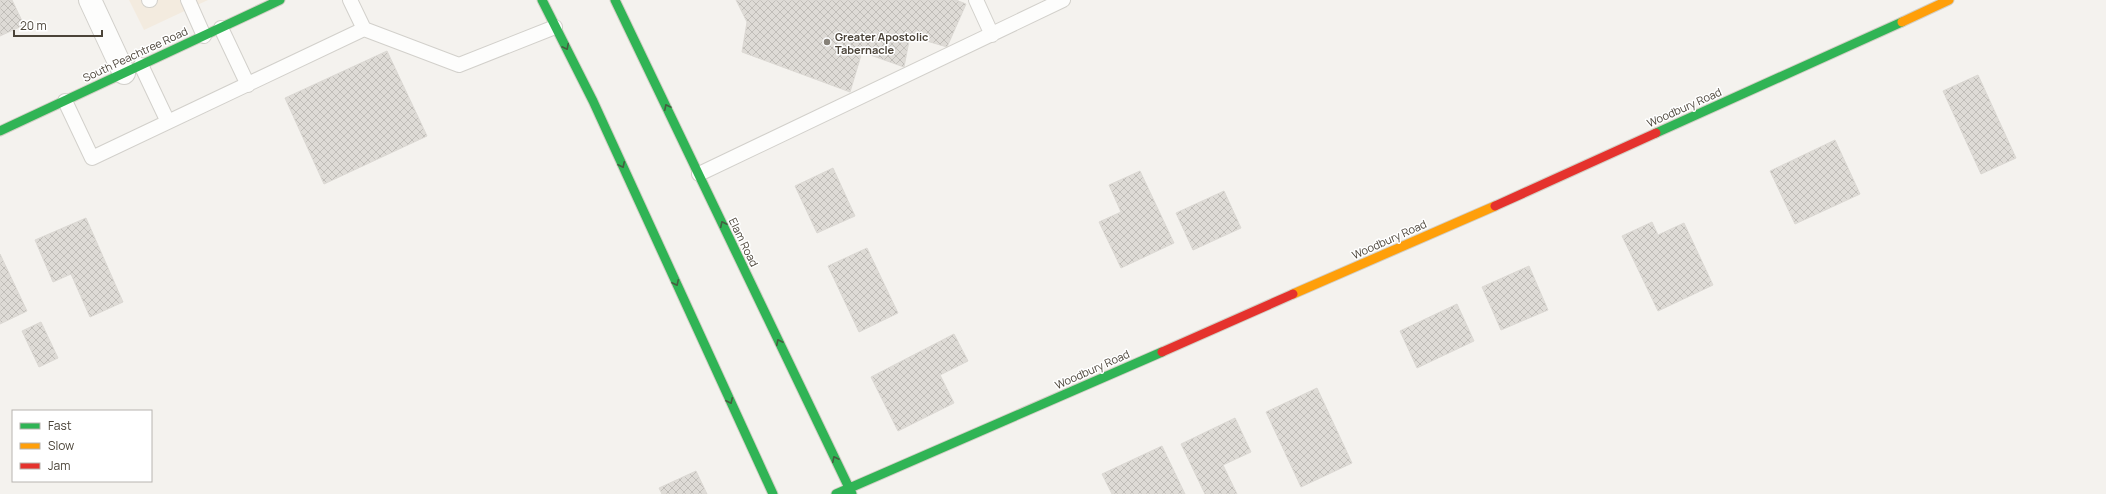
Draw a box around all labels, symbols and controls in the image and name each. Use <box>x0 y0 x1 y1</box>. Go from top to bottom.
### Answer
scale bar <box>14 12 102 38</box>
text: 20 m <box>20 17 47 34</box>
street label: South Peachtree Road <box>80 23 190 85</box>
place label: Greater Apostolic Tabernacle <box>835 29 928 57</box>
marker: Greater Apostolic Tabernacle <box>822 37 832 47</box>
one-way arrow <box>561 43 569 51</box>
street label: Woodbury Road <box>1644 84 1724 130</box>
one-way arrow <box>664 104 671 111</box>
one-way arrow <box>617 160 625 168</box>
street label: Elam Road <box>726 215 762 269</box>
street label: Woodbury Road <box>1349 216 1429 262</box>
one-way arrow <box>720 221 728 229</box>
one-way arrow <box>671 278 679 286</box>
one-way arrow <box>776 338 784 346</box>
street label: Woodbury Road <box>1052 346 1132 392</box>
one-way arrow <box>726 397 734 404</box>
legend <box>12 410 152 482</box>
text: Fast <box>48 417 72 434</box>
text: Slow <box>48 437 74 454</box>
one-way arrow <box>832 455 840 463</box>
text: Jam <box>48 457 70 474</box>

